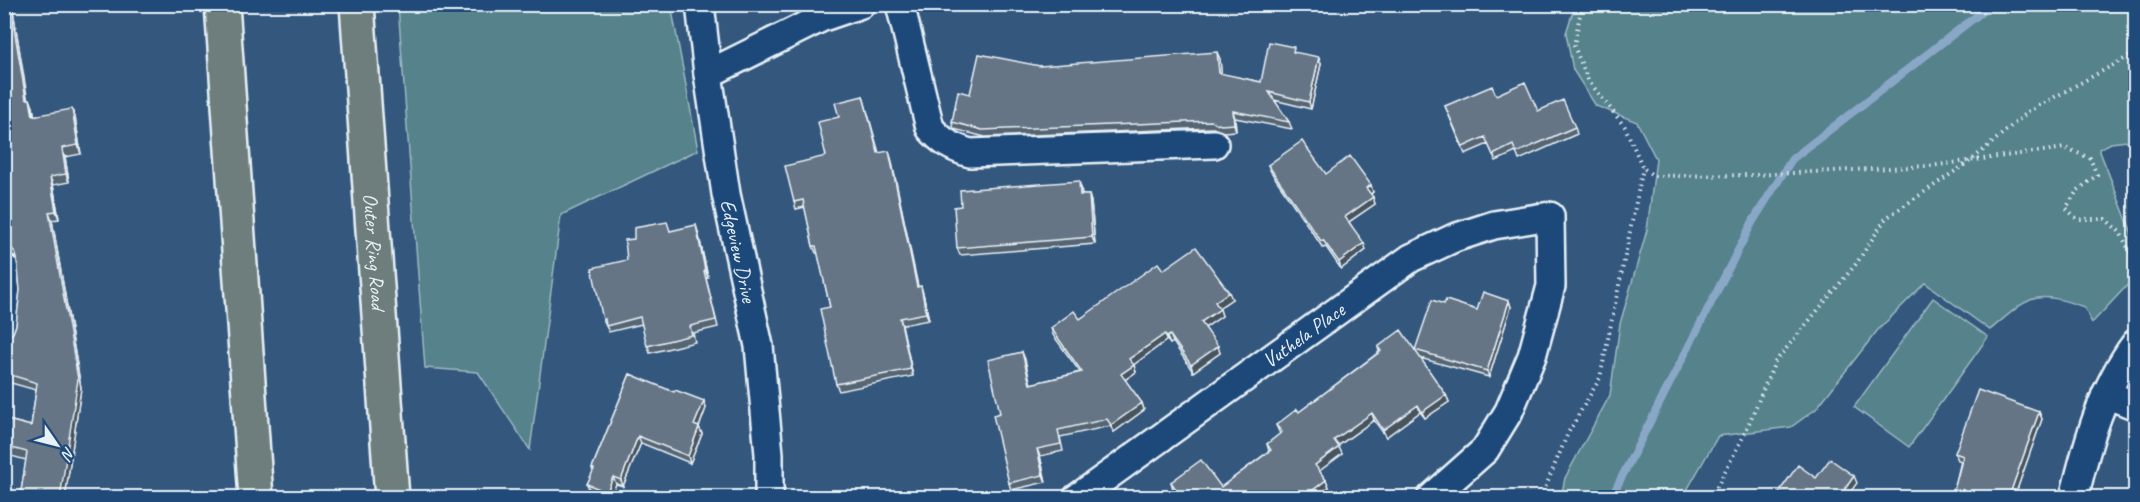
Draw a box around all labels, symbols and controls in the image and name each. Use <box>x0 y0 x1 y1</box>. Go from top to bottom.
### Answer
street label: Outer Ring Road <box>357 192 392 314</box>
street label: Edgeview Drive <box>715 197 762 306</box>
street label: Vuthela Place <box>1257 296 1351 373</box>
north arrow <box>27 415 87 475</box>
text: N <box>56 443 80 465</box>

